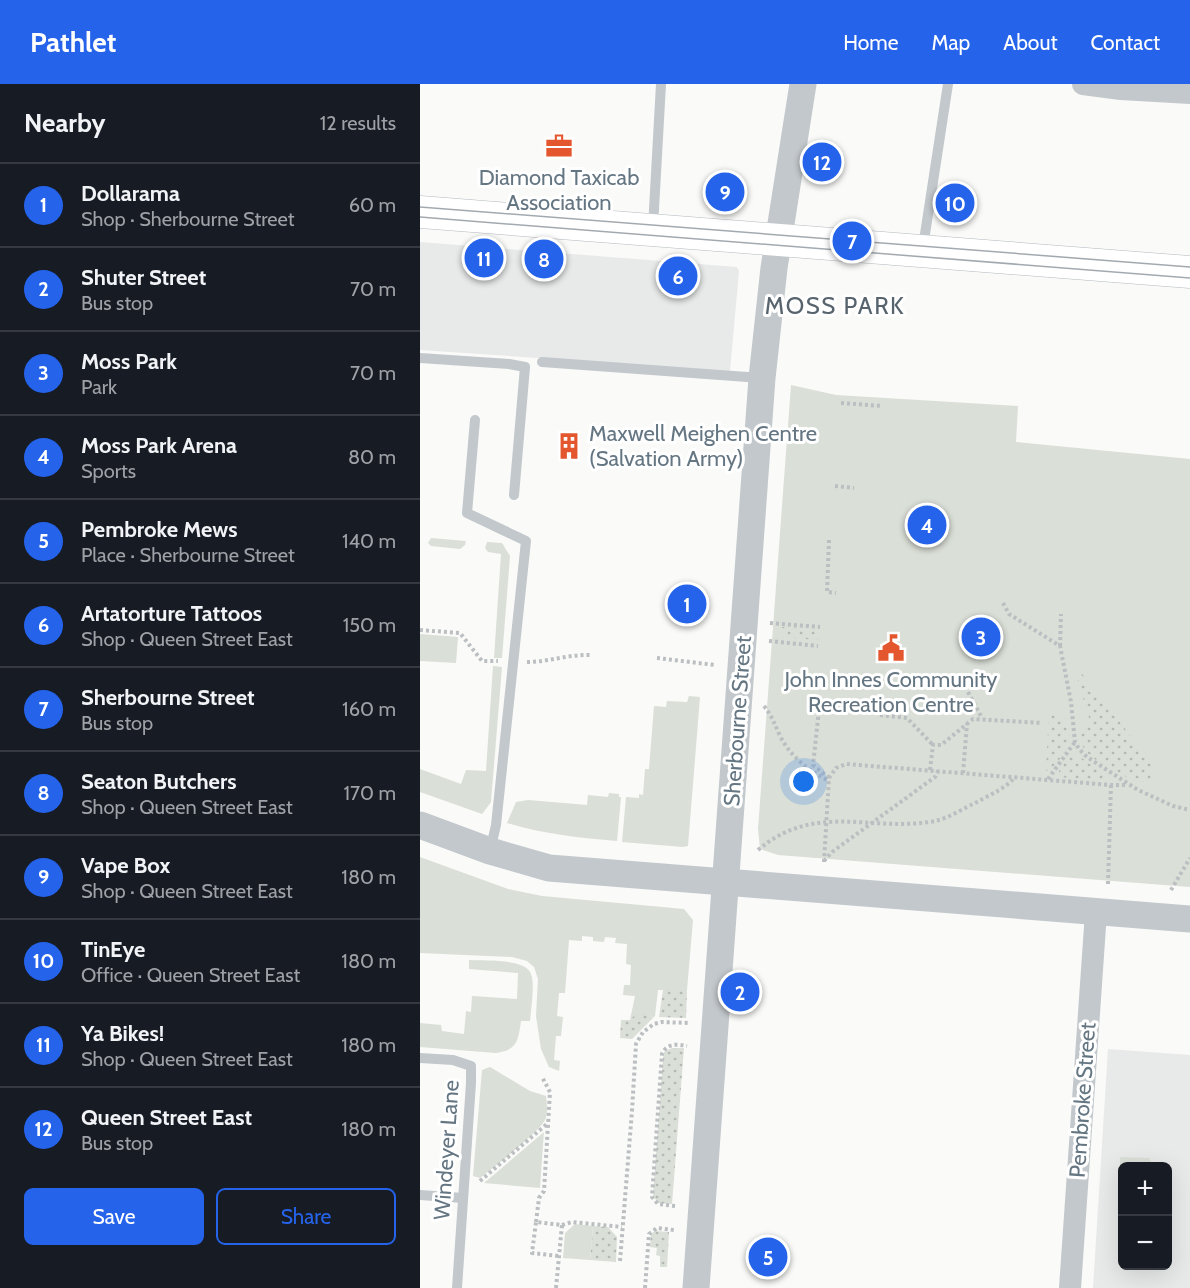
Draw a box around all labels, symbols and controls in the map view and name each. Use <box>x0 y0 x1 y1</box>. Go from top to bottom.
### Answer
text: Pathlet <box>30 25 116 59</box>
text: Home <box>843 30 899 55</box>
text: Map <box>932 30 970 55</box>
text: About <box>1003 30 1057 55</box>
text: Contact <box>1090 30 1160 55</box>
text: Nearby <box>24 107 105 139</box>
text: 12 results <box>320 111 396 135</box>
office icon: Diamond Taxicab Association <box>544 131 574 161</box>
pin: 12 <box>802 140 842 184</box>
place label: Diamond Taxicab Association <box>479 164 639 216</box>
pin: 9 <box>706 170 744 214</box>
text: Dollarama <box>81 180 180 207</box>
pin: 10 <box>936 180 974 226</box>
text: 1 <box>40 193 47 217</box>
text: 60 m <box>349 193 396 217</box>
text: Shop · Sherbourne Street <box>81 207 294 231</box>
pin: 7 <box>832 218 872 264</box>
pin: 11 <box>464 236 504 280</box>
pin: 8 <box>524 236 564 282</box>
pin: 6 <box>658 254 698 298</box>
text: Shuter Street <box>81 264 206 291</box>
text: 2 <box>38 277 49 301</box>
text: 70 m <box>350 277 396 301</box>
text: Bus stop <box>81 291 153 315</box>
district label: MOSS PARK <box>765 291 905 320</box>
text: Moss Park <box>81 348 177 375</box>
text: 3 <box>38 361 49 385</box>
text: 70 m <box>350 361 396 385</box>
text: Park <box>81 375 117 399</box>
place label: Maxwell Meighen Centre (Salvation Army) <box>589 420 817 472</box>
building icon: Maxwell Meighen Centre (Salvation Army) <box>554 431 584 461</box>
text: Moss Park Arena <box>81 432 237 459</box>
text: 4 <box>37 445 50 469</box>
text: 80 m <box>348 445 396 469</box>
text: Sports <box>81 459 136 483</box>
pin: 4 <box>908 502 946 548</box>
text: Pembroke Mews <box>81 516 238 543</box>
text: 5 <box>38 529 49 553</box>
text: 140 m <box>342 529 396 553</box>
text: Place · Sherbourne Street <box>81 543 295 567</box>
pin: 1 <box>668 582 706 626</box>
text: Artatorture Tattoos <box>81 600 262 627</box>
text: 6 <box>38 613 49 637</box>
text: 150 m <box>343 613 396 637</box>
pin: 3 <box>962 614 1000 660</box>
text: Shop · Queen Street East <box>81 627 293 651</box>
public building icon: John Innes Community Recreation Centre <box>876 633 906 663</box>
street label: Sherbourne Street <box>718 634 757 807</box>
place label: John Innes Community Recreation Centre <box>784 666 997 718</box>
text: Sherbourne Street <box>81 684 255 711</box>
text: 7 <box>38 697 49 721</box>
text: 160 m <box>342 697 396 721</box>
text: Bus stop <box>81 711 153 735</box>
your location <box>789 767 818 796</box>
text: Seaton Butchers <box>81 768 236 795</box>
text: 8 <box>37 781 50 805</box>
text: 170 m <box>344 781 396 805</box>
text: Shop · Queen Street East <box>81 795 293 819</box>
text: Vape Box <box>81 852 170 879</box>
text: 9 <box>38 865 49 889</box>
text: 180 m <box>341 865 396 889</box>
text: Shop · Queen Street East <box>81 879 293 903</box>
text: TinEye <box>81 936 145 963</box>
text: 10 <box>33 949 54 973</box>
text: 180 m <box>341 949 396 973</box>
text: Office · Queen Street East <box>81 963 300 987</box>
pin: 2 <box>720 970 760 1014</box>
text: Ya Bikes! <box>81 1020 164 1047</box>
street label: Pembroke Street <box>1064 1021 1101 1179</box>
text: 11 <box>36 1033 51 1057</box>
text: 180 m <box>341 1033 396 1057</box>
text: Shop · Queen Street East <box>81 1047 293 1071</box>
street label: Windeyer Lane <box>428 1079 465 1221</box>
text: Queen Street East <box>81 1104 252 1131</box>
text: 12 <box>35 1117 52 1141</box>
text: 180 m <box>341 1117 396 1141</box>
text: Bus stop <box>81 1131 153 1155</box>
map controls <box>1118 1162 1172 1270</box>
button: + <box>1118 1162 1172 1216</box>
button: Save <box>24 1188 204 1245</box>
button: Share <box>216 1188 396 1245</box>
button: − <box>1118 1216 1172 1270</box>
pin: 5 <box>748 1234 788 1280</box>

